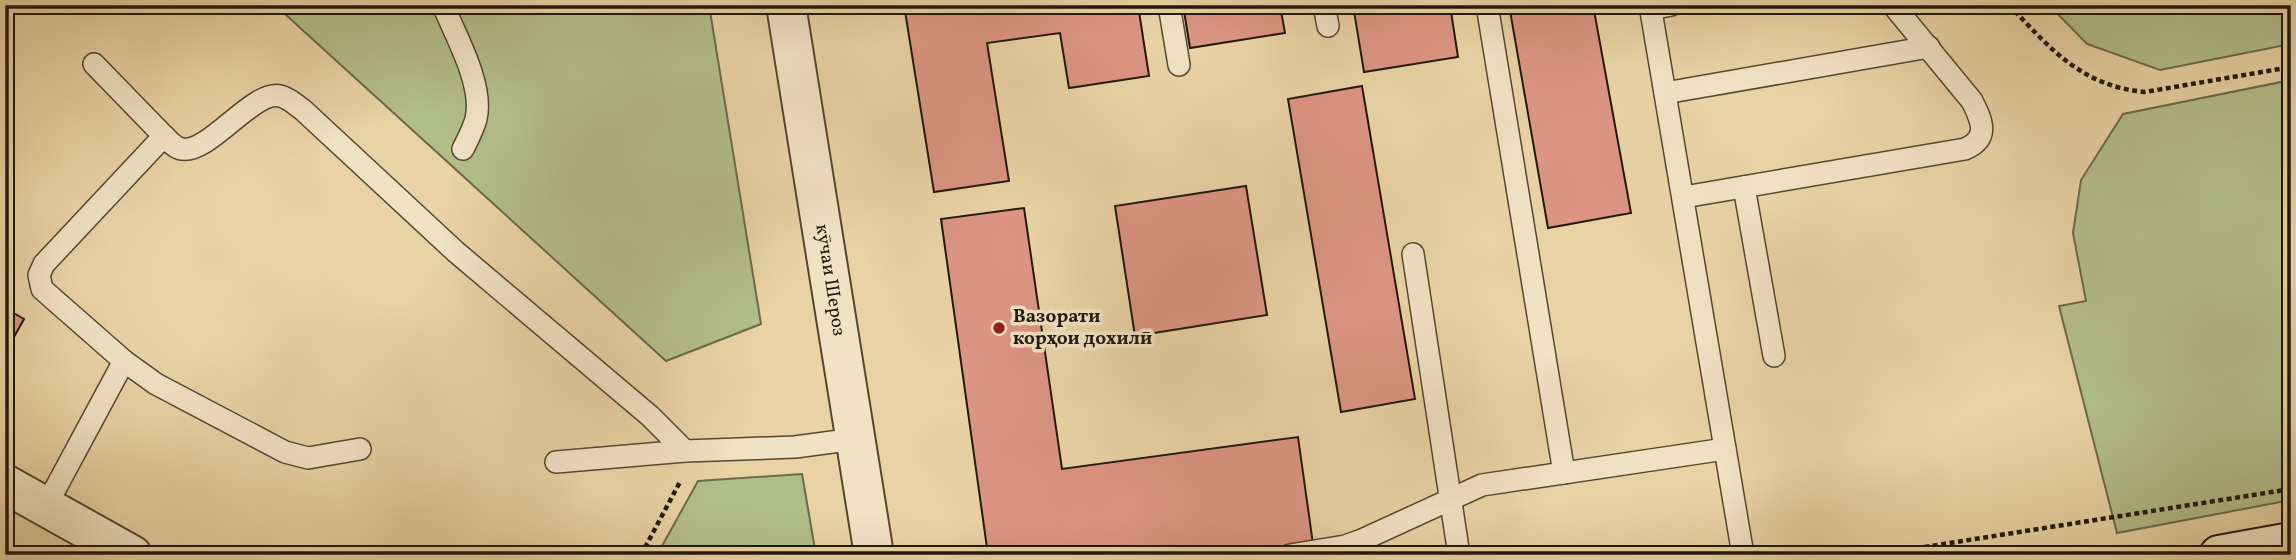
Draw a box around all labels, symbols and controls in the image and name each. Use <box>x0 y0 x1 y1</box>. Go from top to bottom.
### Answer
street label: кӯчаи Шероз <box>808 222 852 338</box>
place label: Вазорати корҳои дохилӣ <box>1013 304 1152 352</box>
marker: Вазорати корҳои дохилӣ <box>991 320 1007 336</box>

